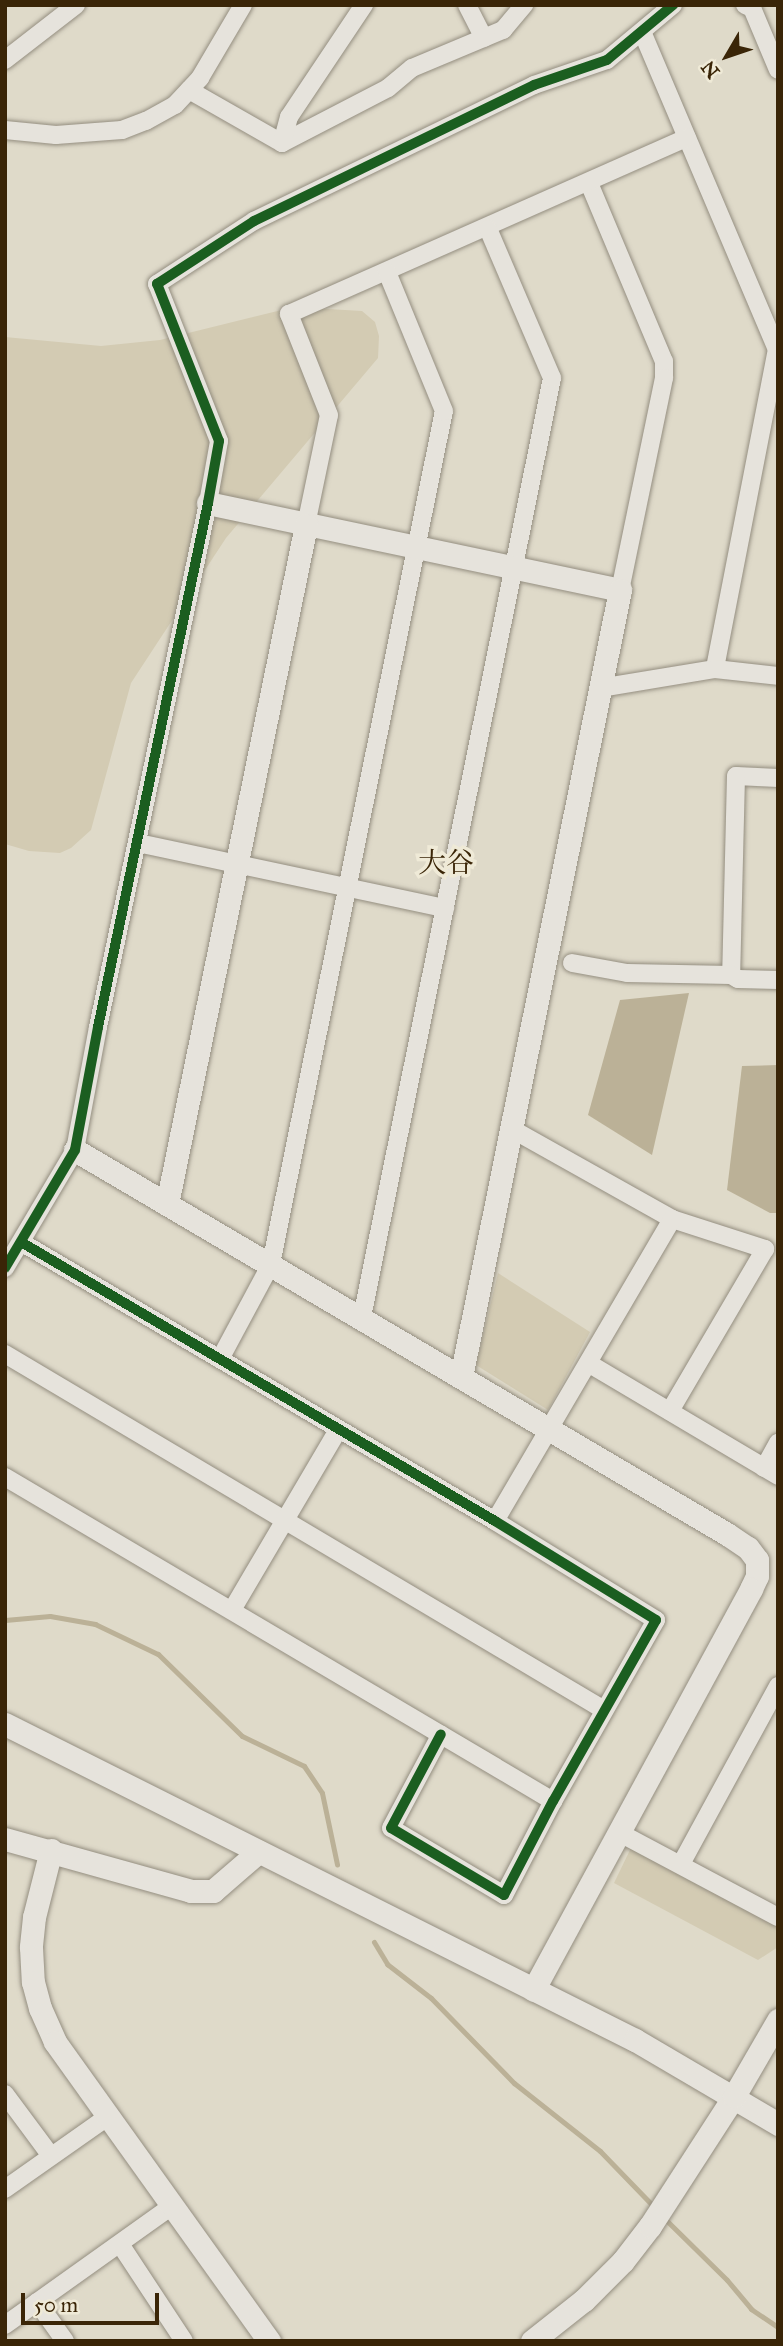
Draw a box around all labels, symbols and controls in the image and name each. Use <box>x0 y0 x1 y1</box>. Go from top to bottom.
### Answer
north arrow <box>692 21 762 91</box>
text: N <box>696 56 724 83</box>
district label: 大谷 <box>418 846 474 880</box>
scale bar <box>24 2280 163 2324</box>
text: 50 m <box>34 2292 78 2318</box>

